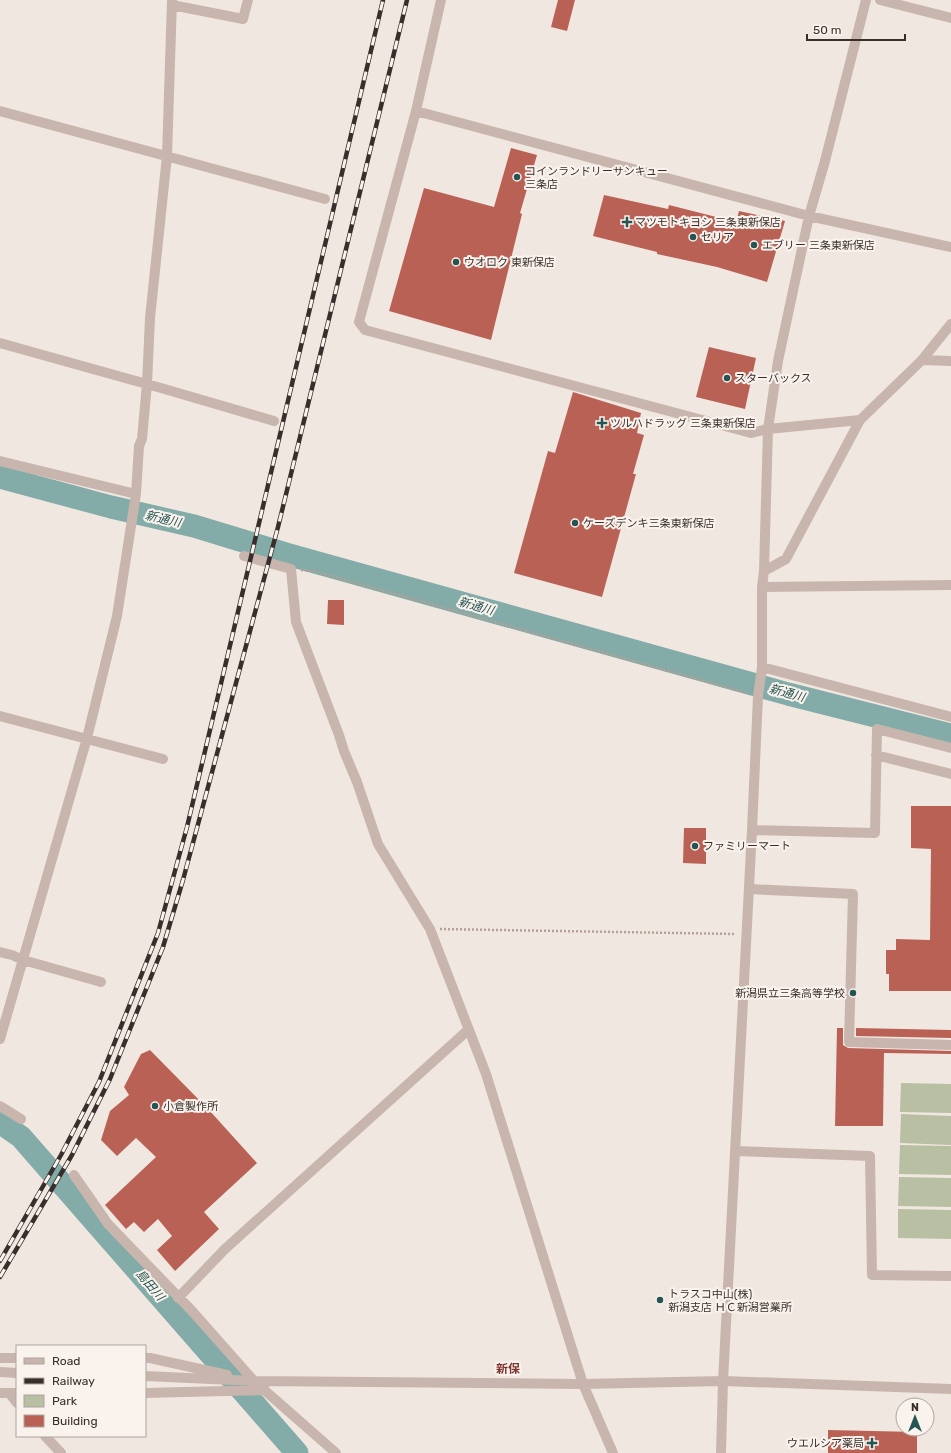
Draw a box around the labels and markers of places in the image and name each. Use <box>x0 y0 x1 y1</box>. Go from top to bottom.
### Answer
place label: コインランドリーサンキュー 三条店 <box>525 165 668 191</box>
marker: コインランドリーサンキュー 三条店 <box>512 172 522 182</box>
place label: マツモトキヨシ 三条東新保店 <box>635 216 781 229</box>
marker: マツモトキヨシ 三条東新保店 <box>622 217 632 227</box>
place label: セリア <box>701 231 734 244</box>
marker: セリア <box>688 232 698 242</box>
place label: エブリー 三条東新保店 <box>762 239 875 252</box>
marker: エブリー 三条東新保店 <box>749 240 759 250</box>
place label: ウオロク 東新保店 <box>464 256 555 269</box>
marker: ウオロク 東新保店 <box>451 257 461 267</box>
place label: スターバックス <box>735 372 812 385</box>
marker: スターバックス <box>722 373 732 383</box>
place label: ツルハドラッグ 三条東新保店 <box>610 417 756 430</box>
marker: ツルハドラッグ 三条東新保店 <box>597 418 607 428</box>
place label: ケーズデンキ三条東新保店 <box>583 517 714 530</box>
marker: ケーズデンキ三条東新保店 <box>570 518 580 528</box>
place label: ファミリーマート <box>703 840 791 853</box>
marker: ファミリーマート <box>690 841 700 851</box>
place label: 新潟県立三条高等学校 <box>735 987 845 1000</box>
marker: 新潟県立三条高等学校 <box>848 988 858 998</box>
place label: 小倉製作所 <box>163 1100 219 1113</box>
marker: 小倉製作所 <box>150 1101 160 1111</box>
place label: トラスコ中山(株) 新潟支店 ＨＣ新潟営業所 <box>668 1288 793 1314</box>
marker: トラスコ中山(株) 新潟支店 ＨＣ新潟営業所 <box>655 1295 665 1305</box>
place label: ウエルシア薬局 <box>787 1437 864 1450</box>
marker: ウエルシア薬局 <box>867 1438 877 1448</box>

